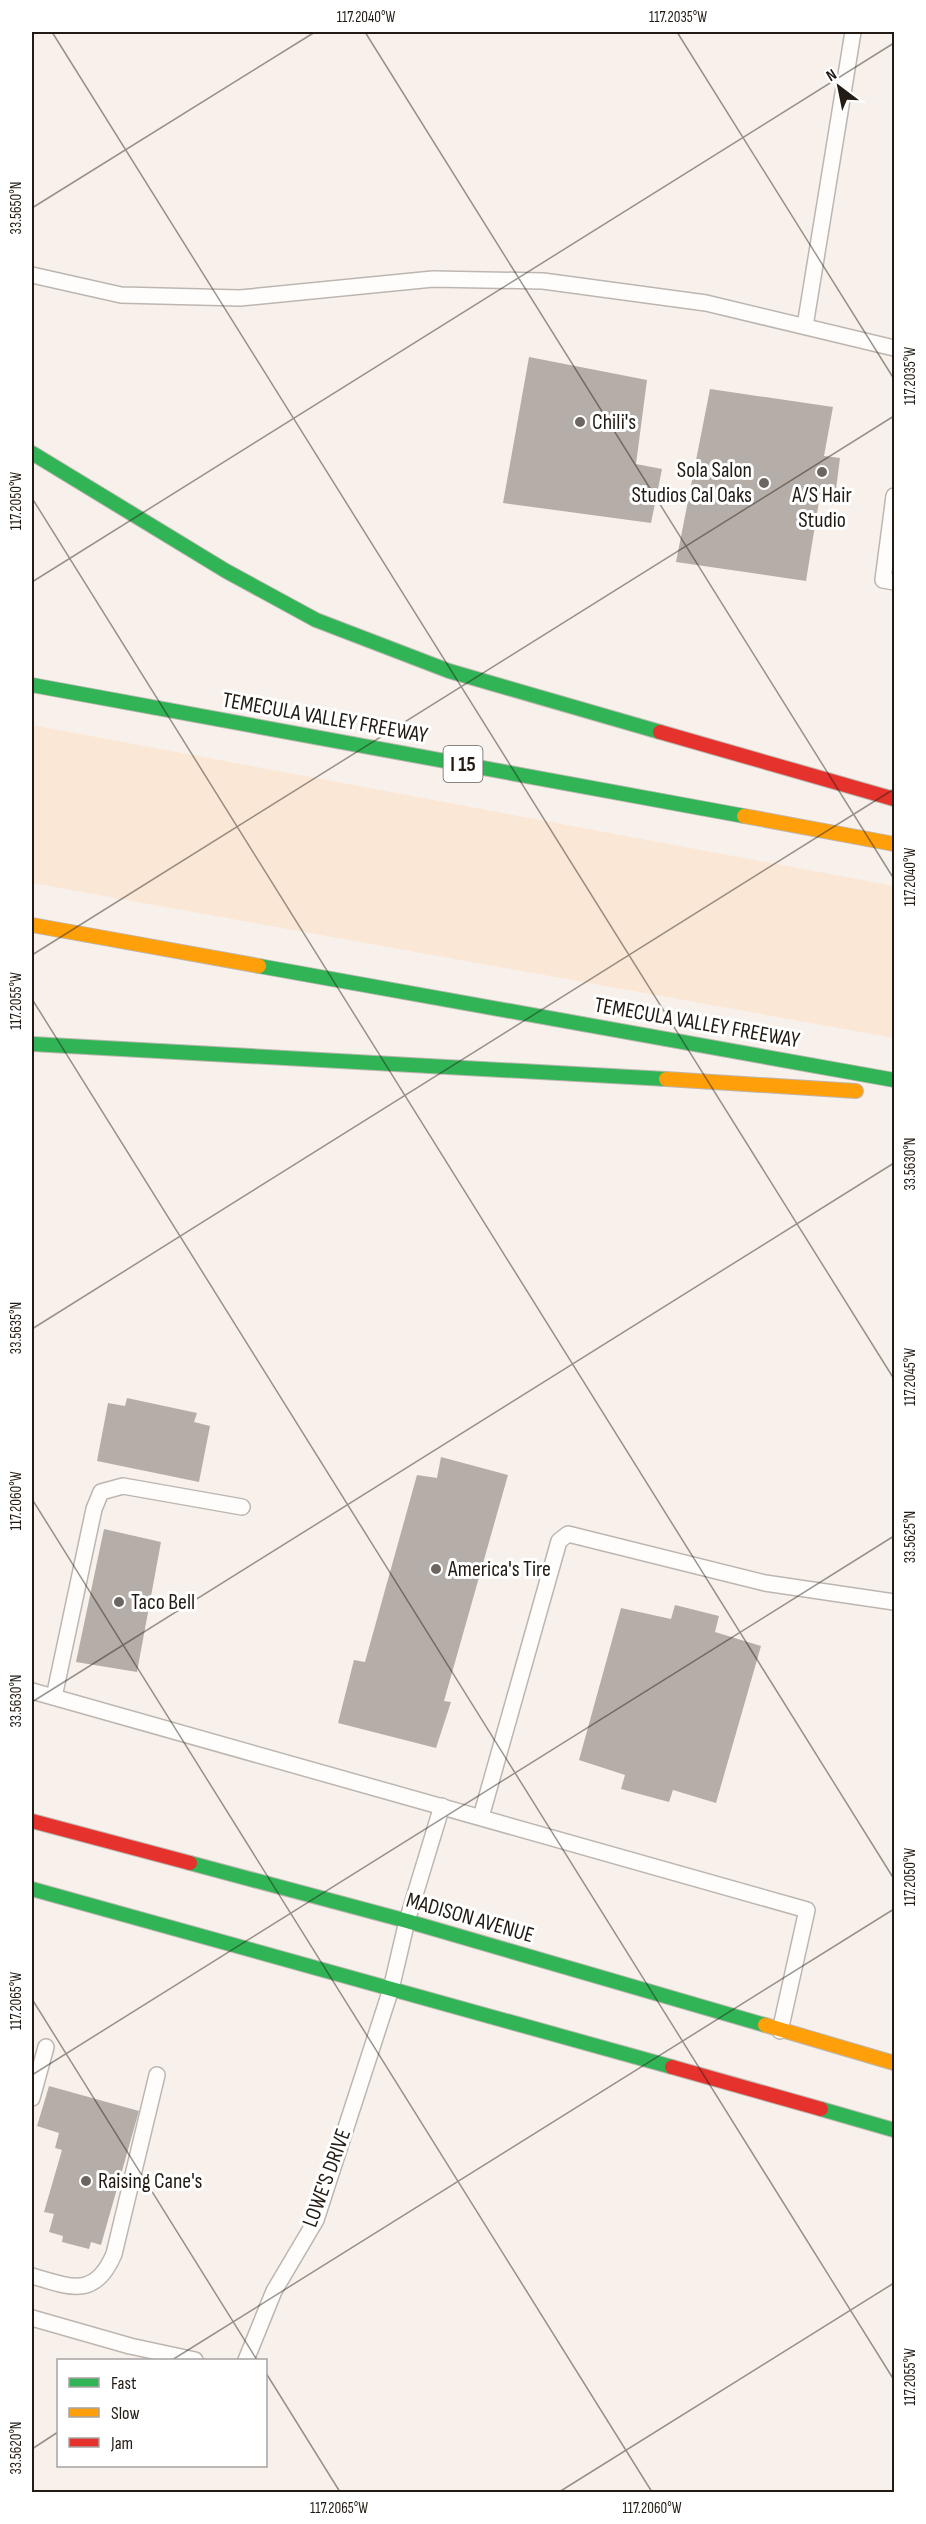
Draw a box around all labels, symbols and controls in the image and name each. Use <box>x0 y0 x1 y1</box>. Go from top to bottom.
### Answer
text: 117.2040°W <box>337 8 395 27</box>
text: 117.2035°W <box>649 8 707 27</box>
north arrow <box>809 57 869 117</box>
text: N <box>823 65 841 86</box>
text: 33.5650°N <box>7 182 26 234</box>
text: 117.2035°W <box>901 347 920 405</box>
place label: Chili's <box>592 409 636 436</box>
marker: Chili's <box>573 415 587 429</box>
place label: Sola Salon Studios Cal Oaks <box>631 457 752 509</box>
marker: A/S Hair Studio <box>815 465 829 479</box>
text: 117.2050°W <box>7 472 26 530</box>
marker: Sola Salon Studios Cal Oaks <box>757 476 771 490</box>
place label: A/S Hair Studio <box>791 482 852 534</box>
street label: TEMECULA VALLEY FREEWAY <box>220 687 430 749</box>
road number: I 15 <box>444 746 482 782</box>
text: 117.2040°W <box>901 848 920 906</box>
text: 117.2055°W <box>7 972 26 1030</box>
street label: TEMECULA VALLEY FREEWAY <box>592 992 802 1054</box>
text: 33.5630°N <box>901 1137 920 1191</box>
text: 33.5635°N <box>7 1302 26 1354</box>
text: 117.2045°W <box>901 1348 920 1406</box>
text: 117.2060°W <box>7 1471 26 1530</box>
text: 33.5625°N <box>901 1511 920 1563</box>
place label: America's Tire <box>447 1556 551 1583</box>
marker: America's Tire <box>429 1562 443 1576</box>
place label: Taco Bell <box>131 1589 195 1616</box>
marker: Taco Bell <box>112 1595 126 1609</box>
text: 33.5630°N <box>7 1674 26 1728</box>
text: 117.2050°W <box>901 1848 920 1906</box>
street label: MADISON AVENUE <box>403 1887 537 1949</box>
text: 117.2065°W <box>7 1972 26 2030</box>
street label: LOWE'S DRIVE <box>297 2125 357 2231</box>
place label: Raising Cane's <box>98 2168 203 2195</box>
marker: Raising Cane's <box>79 2174 93 2188</box>
text: 117.2055°W <box>901 2348 920 2406</box>
legend <box>57 2359 267 2467</box>
text: Fast <box>111 2373 137 2394</box>
text: Slow <box>111 2403 140 2424</box>
text: 33.5620°N <box>7 2421 26 2475</box>
text: Jam <box>110 2433 133 2454</box>
text: 117.2065°W <box>310 2499 368 2518</box>
text: 117.2060°W <box>623 2499 682 2518</box>

